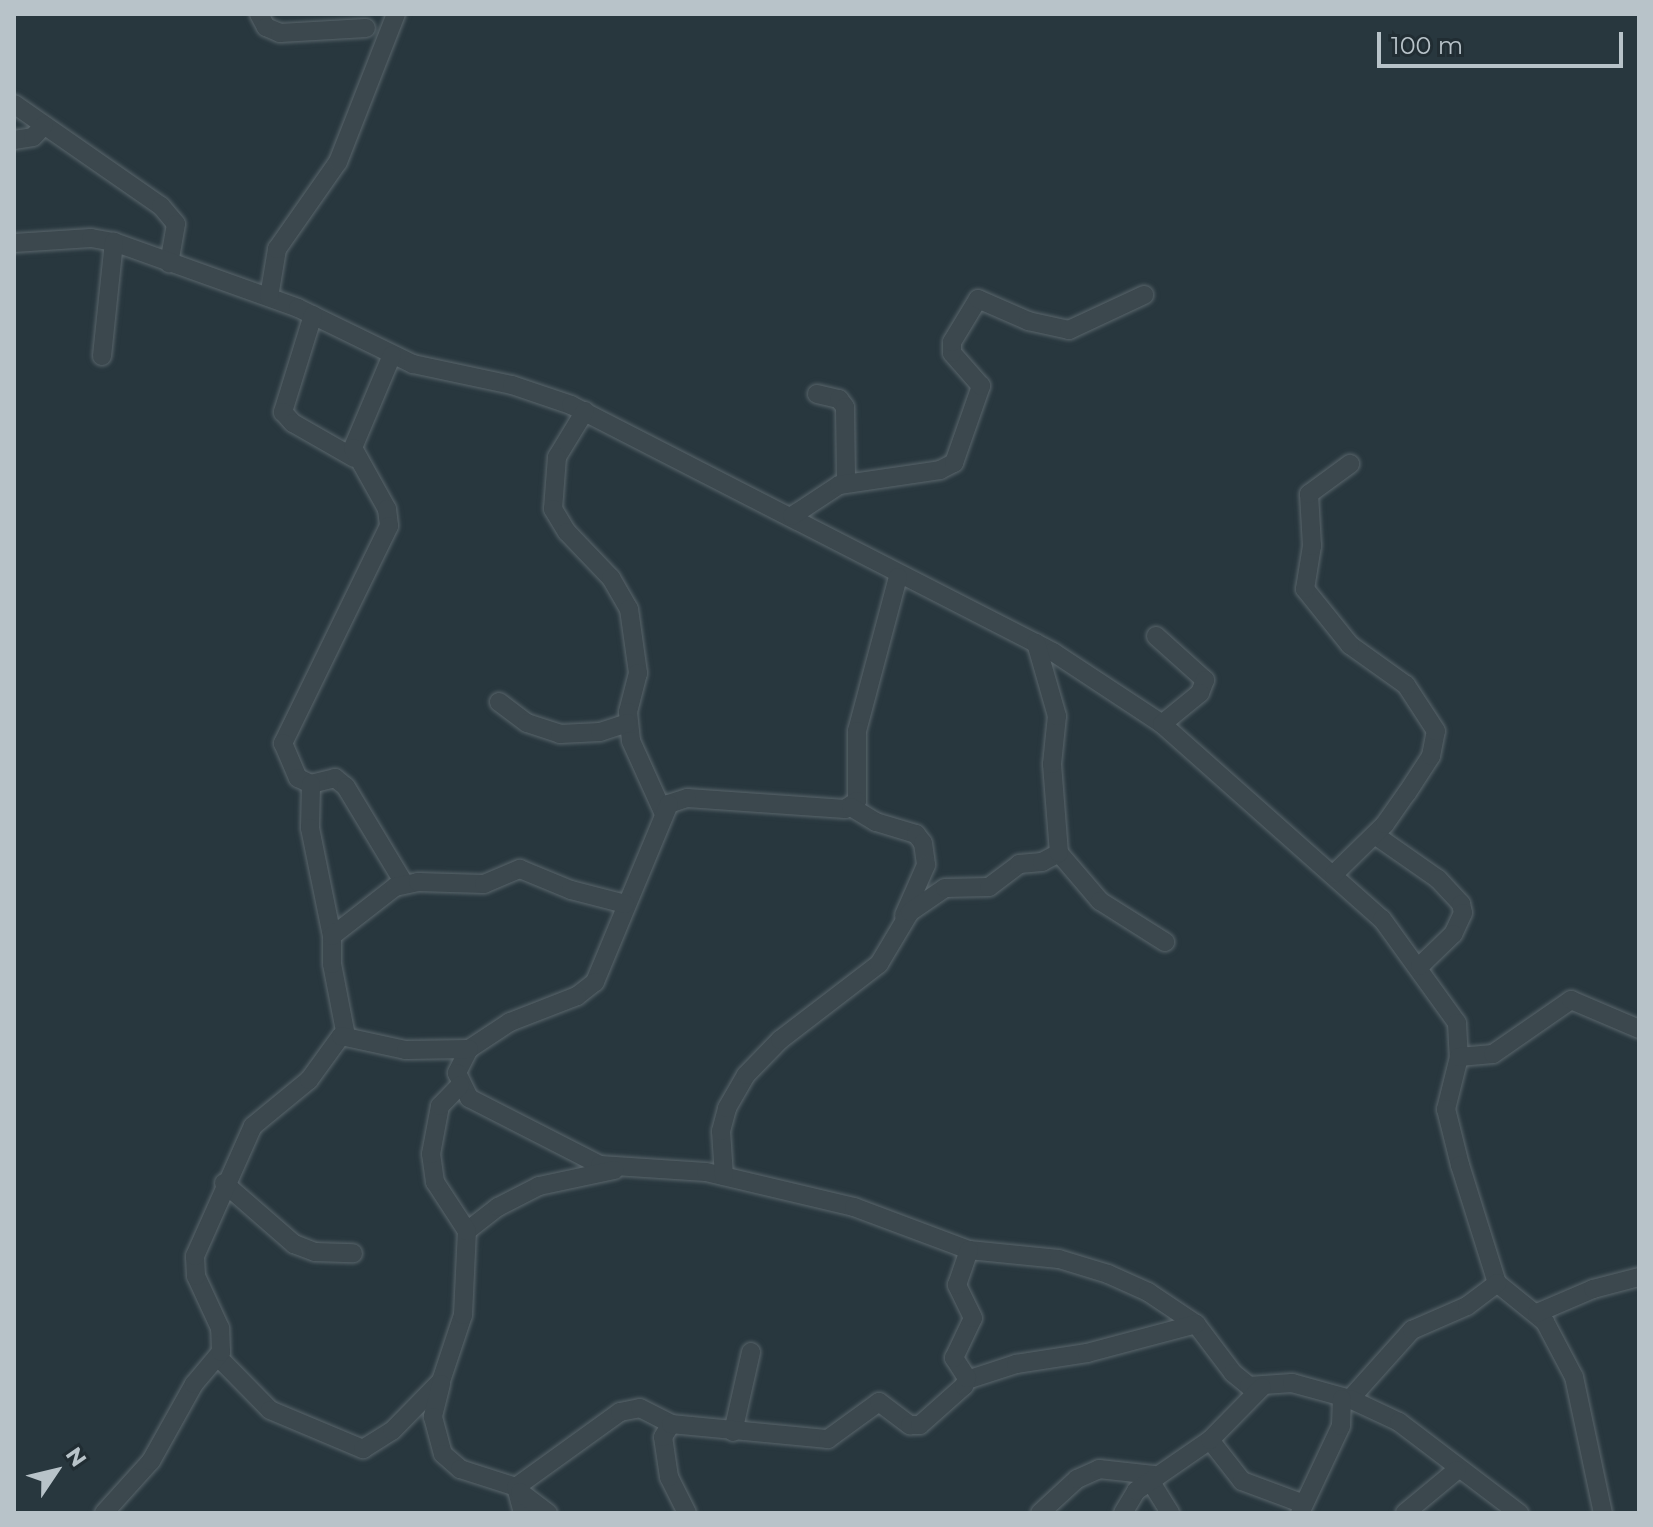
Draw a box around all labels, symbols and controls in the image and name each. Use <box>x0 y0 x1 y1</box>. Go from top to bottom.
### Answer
scale bar <box>1381 16 1627 66</box>
text: 100 m <box>1391 31 1463 60</box>
north arrow <box>16 1431 96 1511</box>
text: N <box>60 1442 92 1472</box>

